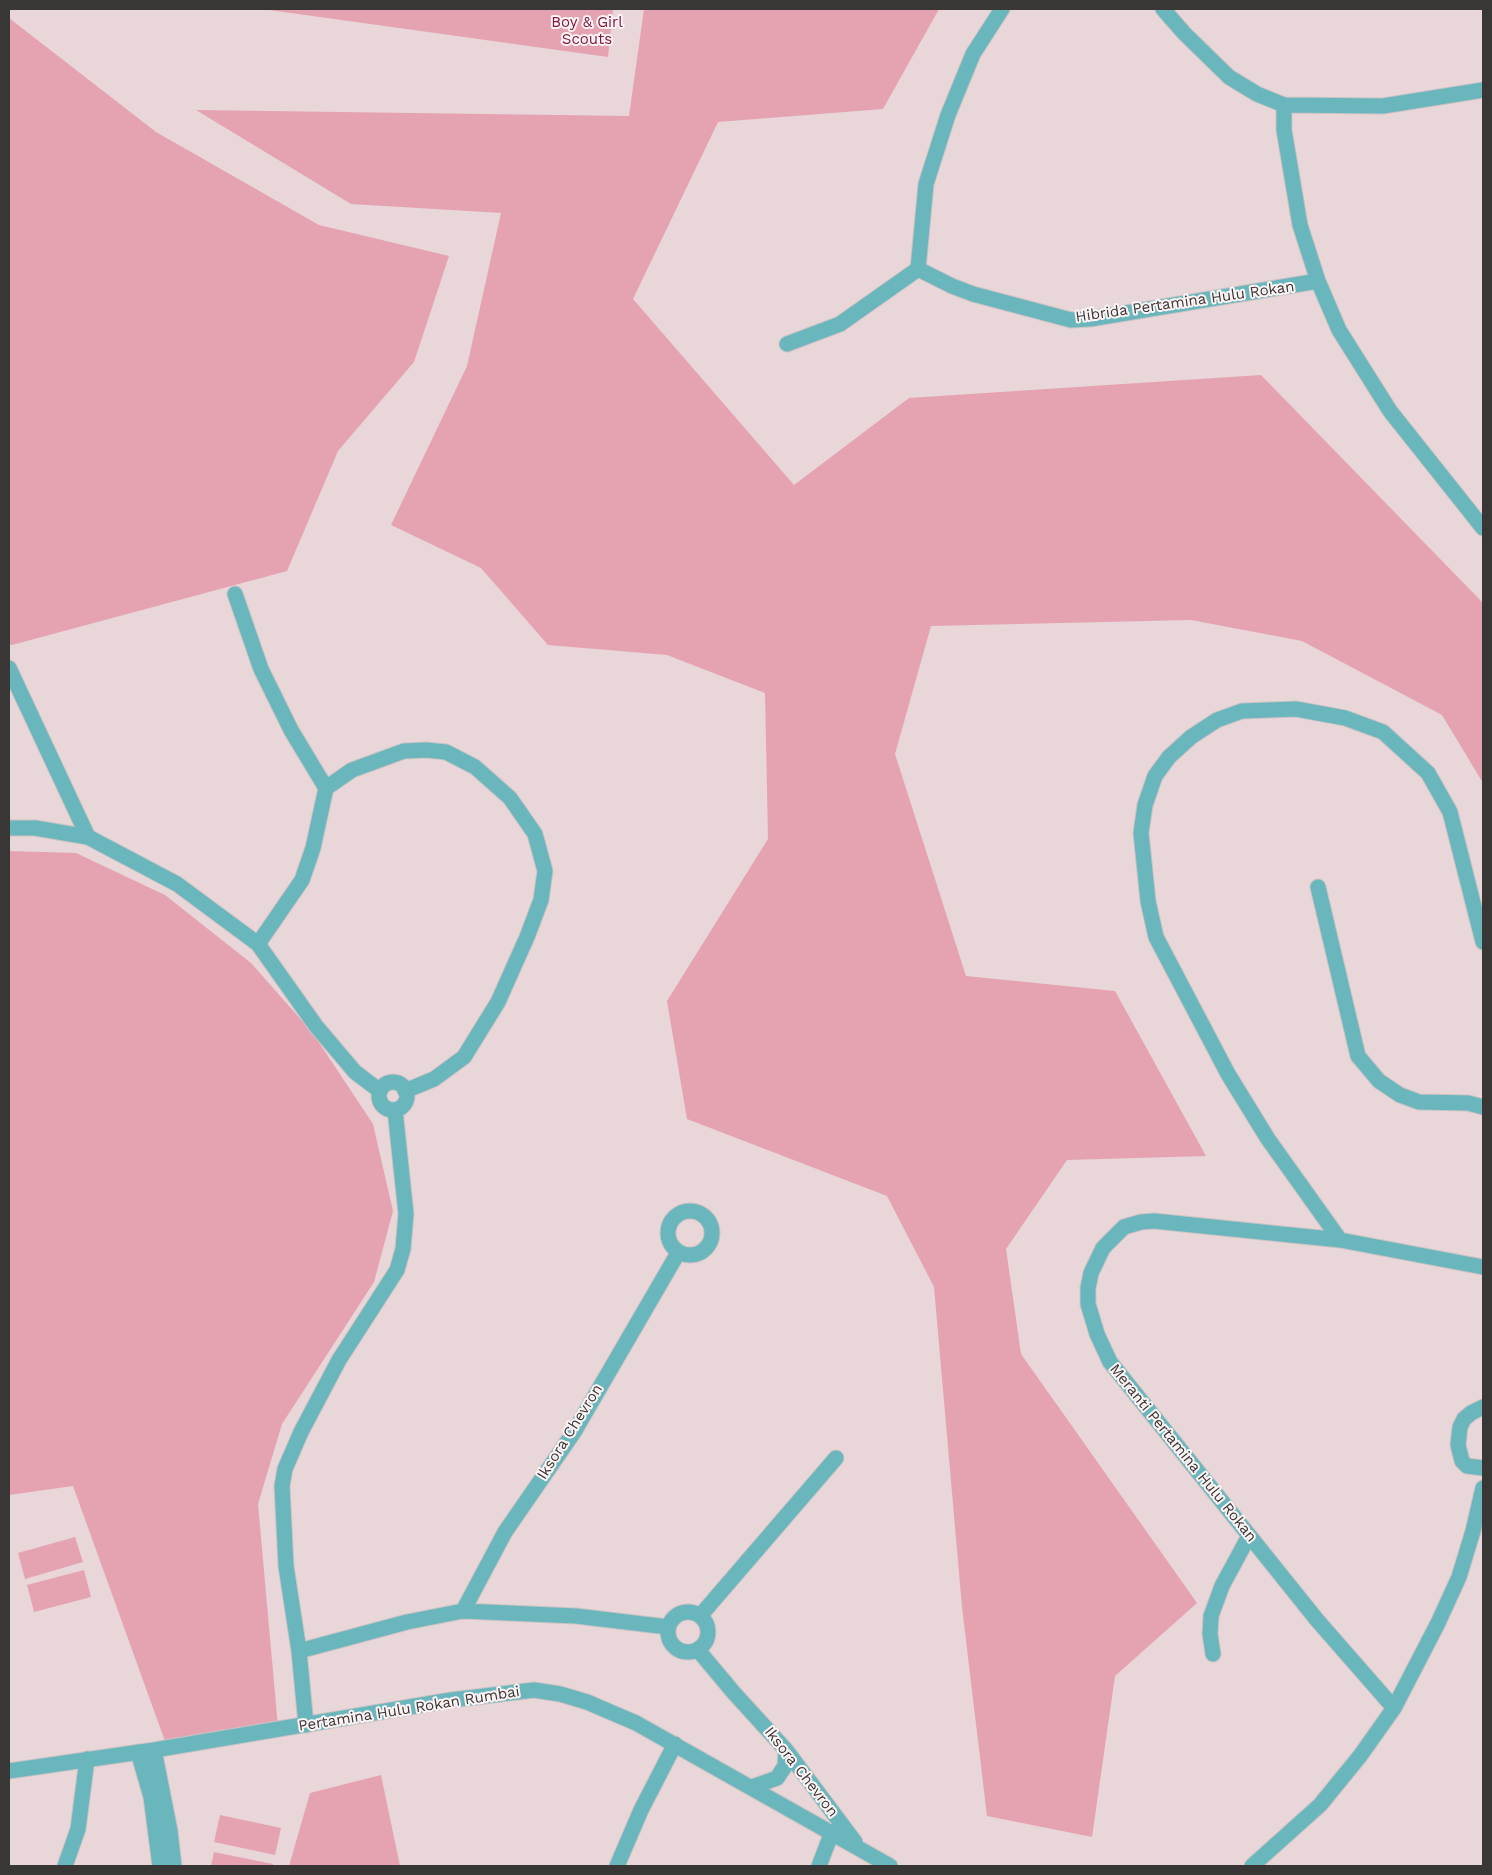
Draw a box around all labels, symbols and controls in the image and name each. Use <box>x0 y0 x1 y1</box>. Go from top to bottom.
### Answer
park label: Boy & Girl Scouts <box>551 14 623 49</box>
street label: Hibrida Pertamina Hulu Rokan <box>1074 278 1296 326</box>
street label: Meranti Pertamina Hulu Rokan <box>1106 1360 1260 1546</box>
street label: Iksora Chevron <box>533 1381 607 1483</box>
street label: Pertamina Hulu Rokan Rumbai <box>297 1683 521 1735</box>
street label: Iksora Chevron <box>760 1723 842 1821</box>

